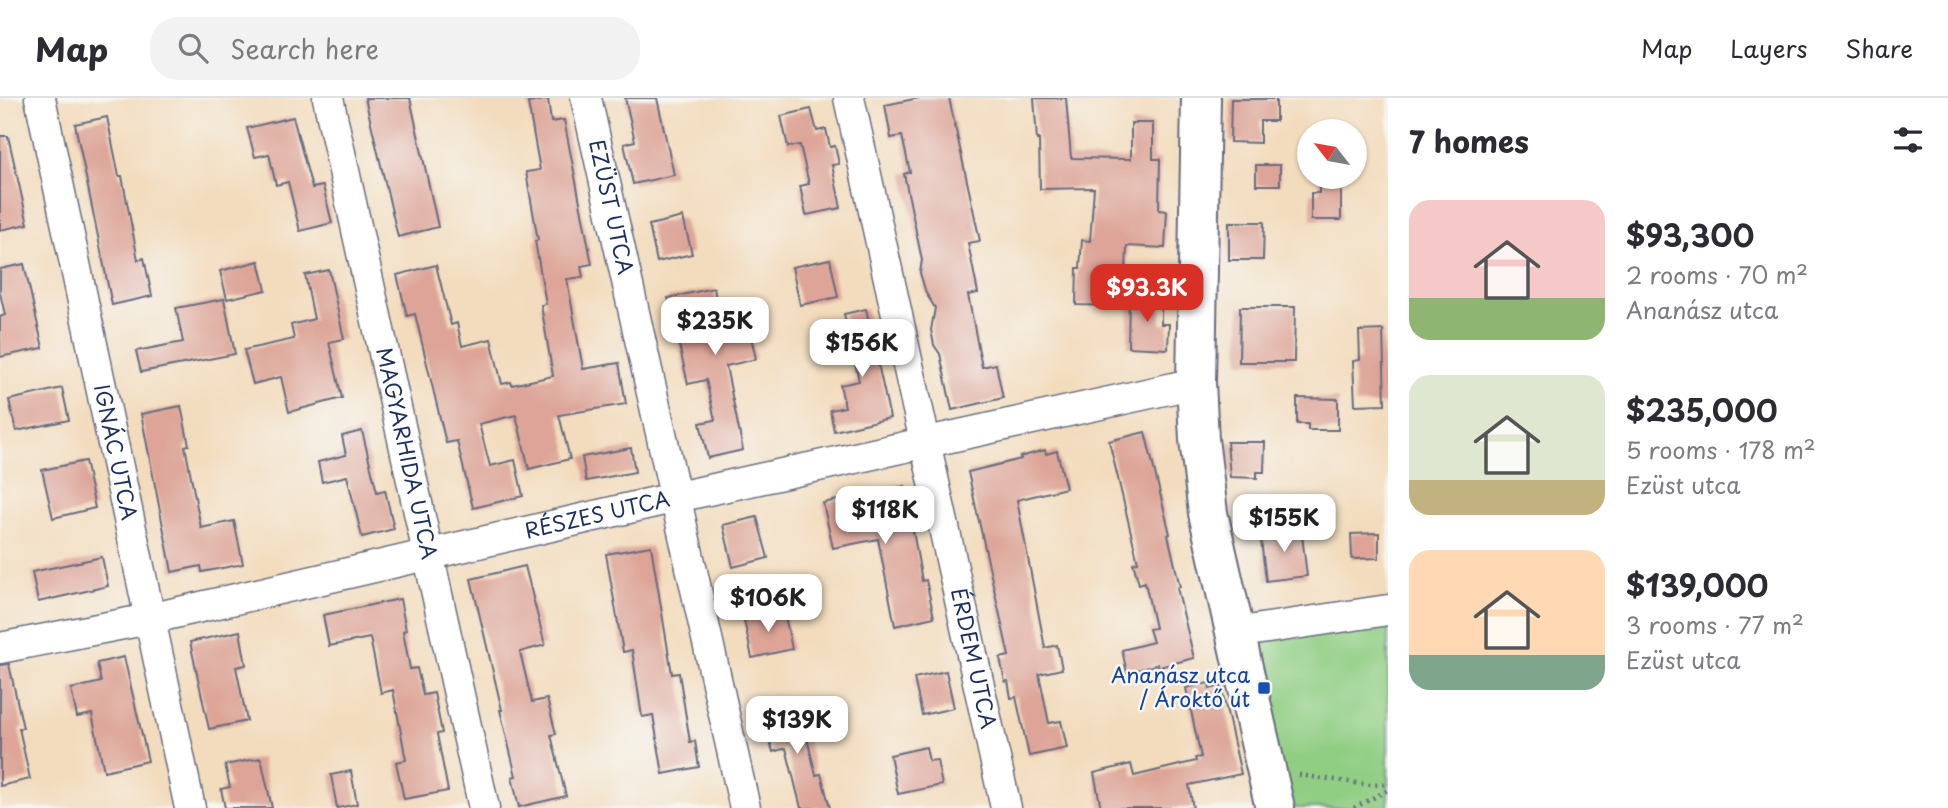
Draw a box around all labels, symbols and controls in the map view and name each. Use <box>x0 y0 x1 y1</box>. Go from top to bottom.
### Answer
search box <box>150 17 640 80</box>
text: Map <box>35 23 108 73</box>
icon: search <box>174 29 212 67</box>
text: Search here <box>230 29 379 68</box>
text: Map <box>1641 30 1692 66</box>
text: Layers <box>1730 30 1807 66</box>
text: Share <box>1845 30 1913 66</box>
text: 7 homes <box>1409 118 1529 163</box>
north arrow <box>1297 119 1367 189</box>
map controls <box>1297 119 1367 189</box>
icon: filters <box>1889 121 1927 159</box>
street label: EZÜST UTCA <box>582 136 643 277</box>
text: $93,300 <box>1626 212 1754 257</box>
icon: home <box>1465 228 1549 312</box>
text: 2 rooms · 70 m² <box>1626 257 1808 292</box>
pin: $93.3K <box>1090 264 1204 324</box>
text: $93.3K <box>1106 269 1188 304</box>
text: Ananász utca <box>1626 292 1778 327</box>
pin: $235K <box>666 298 764 357</box>
text: $235K <box>677 302 753 337</box>
pin: $156K <box>813 320 911 379</box>
text: $156K <box>826 324 898 359</box>
street label: MAGYARHIDA UTCA <box>369 344 447 562</box>
street label: IGNÁC UTCA <box>87 381 147 523</box>
text: $235,000 <box>1626 387 1778 432</box>
icon: home <box>1465 403 1549 487</box>
text: 5 rooms · 178 m² <box>1626 432 1816 467</box>
text: Ezüst utca <box>1626 467 1741 502</box>
street label: RÉSZES UTCA <box>521 481 673 546</box>
pin: $118K <box>836 486 934 546</box>
text: $118K <box>851 491 919 526</box>
pin: $155K <box>1235 494 1333 554</box>
text: $155K <box>1249 499 1319 534</box>
text: $139,000 <box>1626 562 1768 607</box>
pin: $106K <box>719 574 817 634</box>
icon: home <box>1465 578 1549 662</box>
text: $106K <box>730 579 806 614</box>
street label: ÉRDEM UTCA <box>944 585 1006 732</box>
text: 3 rooms · 77 m² <box>1626 607 1804 642</box>
text: Ezüst utca <box>1626 642 1741 677</box>
place label: Ananász utca / Ároktő út <box>1111 658 1250 714</box>
marker: Ananász utca / Ároktő út <box>1256 680 1272 696</box>
pin: $139K <box>748 696 846 756</box>
text: $139K <box>762 701 832 736</box>

